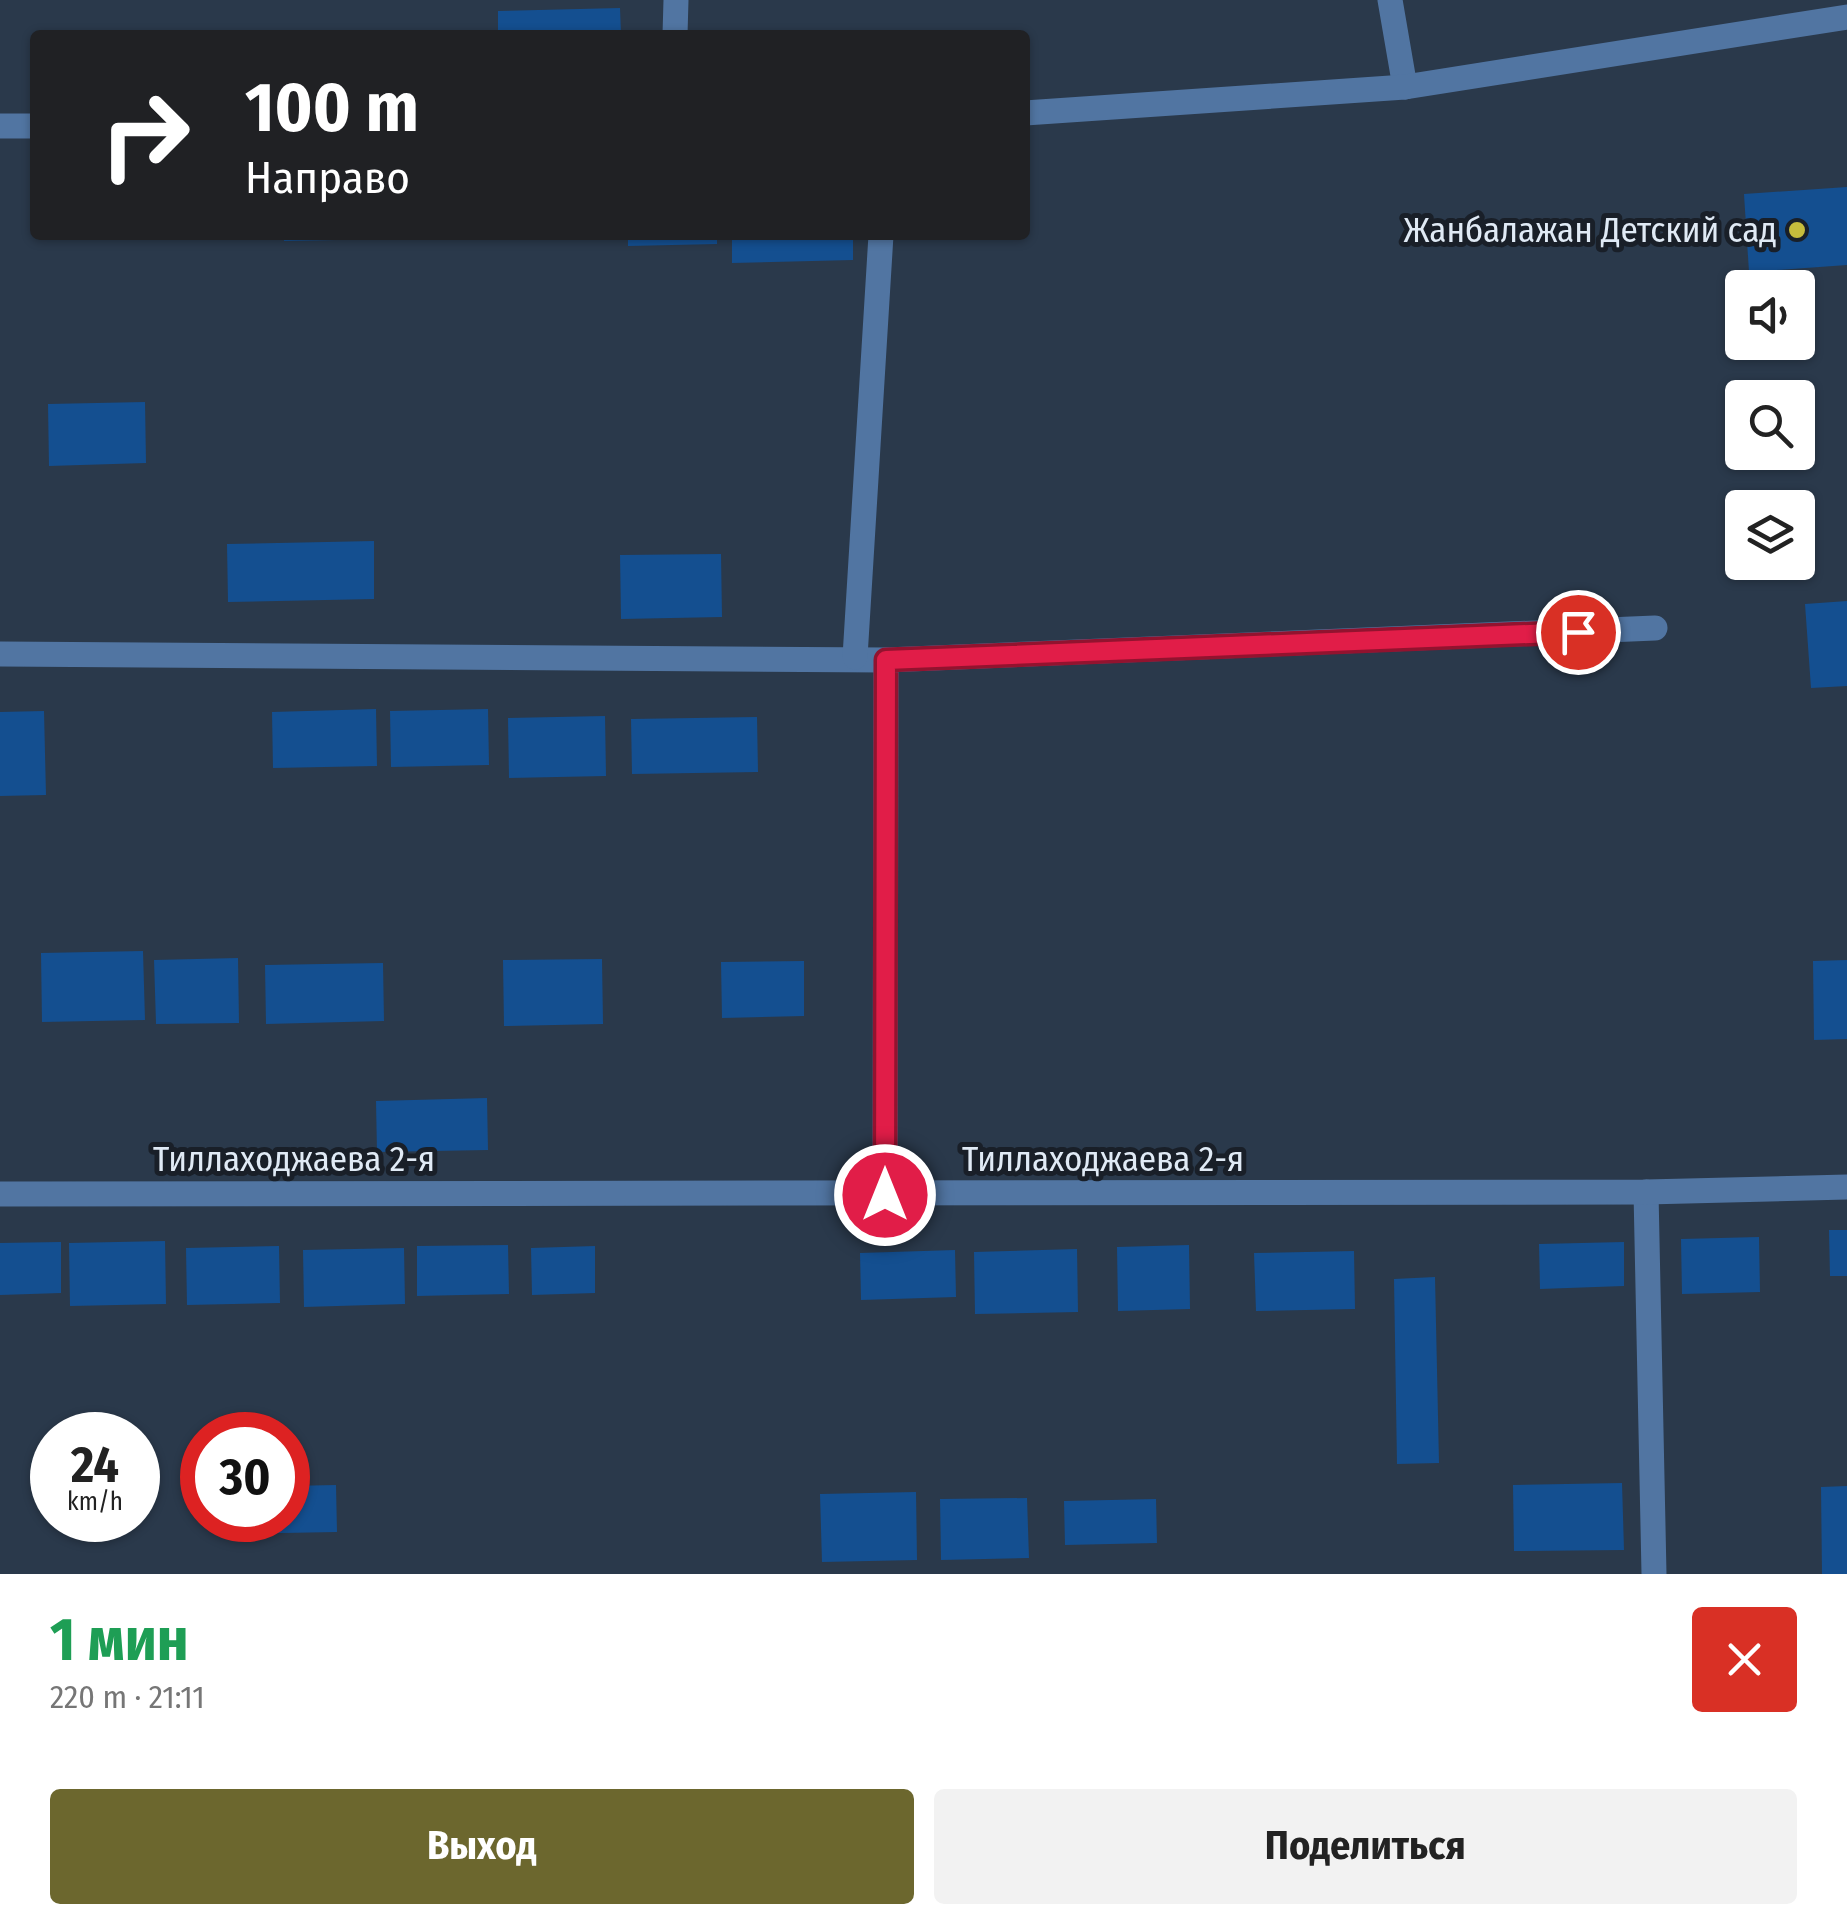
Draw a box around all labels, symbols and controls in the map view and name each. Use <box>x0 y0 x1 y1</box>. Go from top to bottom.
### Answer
text: 100 m <box>245 66 419 150</box>
icon: right <box>80 70 210 200</box>
text: Направо <box>245 151 410 205</box>
place label: Жанбалажан Детский сад <box>1404 209 1777 251</box>
marker: Жанбалажан Детский сад <box>1786 219 1808 241</box>
map controls <box>1725 270 1815 580</box>
button: sound <box>1725 270 1815 360</box>
button: search <box>1725 380 1815 470</box>
button: layers <box>1725 490 1815 580</box>
pin <box>1536 590 1621 675</box>
icon: arrive <box>1551 605 1606 660</box>
street label: Тиллаходжаева 2-я <box>153 1138 435 1180</box>
street label: Тиллаходжаева 2-я <box>962 1138 1244 1180</box>
position arrow <box>833 1143 937 1247</box>
speed limit sign: 30 <box>180 1412 310 1542</box>
text: 24 <box>71 1435 119 1495</box>
text: km/h <box>67 1487 123 1517</box>
text: 1 мин <box>50 1604 189 1676</box>
button: close <box>1692 1607 1797 1712</box>
text: 220 m · 21:11 <box>50 1678 205 1716</box>
button: Выход <box>50 1789 914 1904</box>
button: Поделиться <box>934 1789 1797 1904</box>

